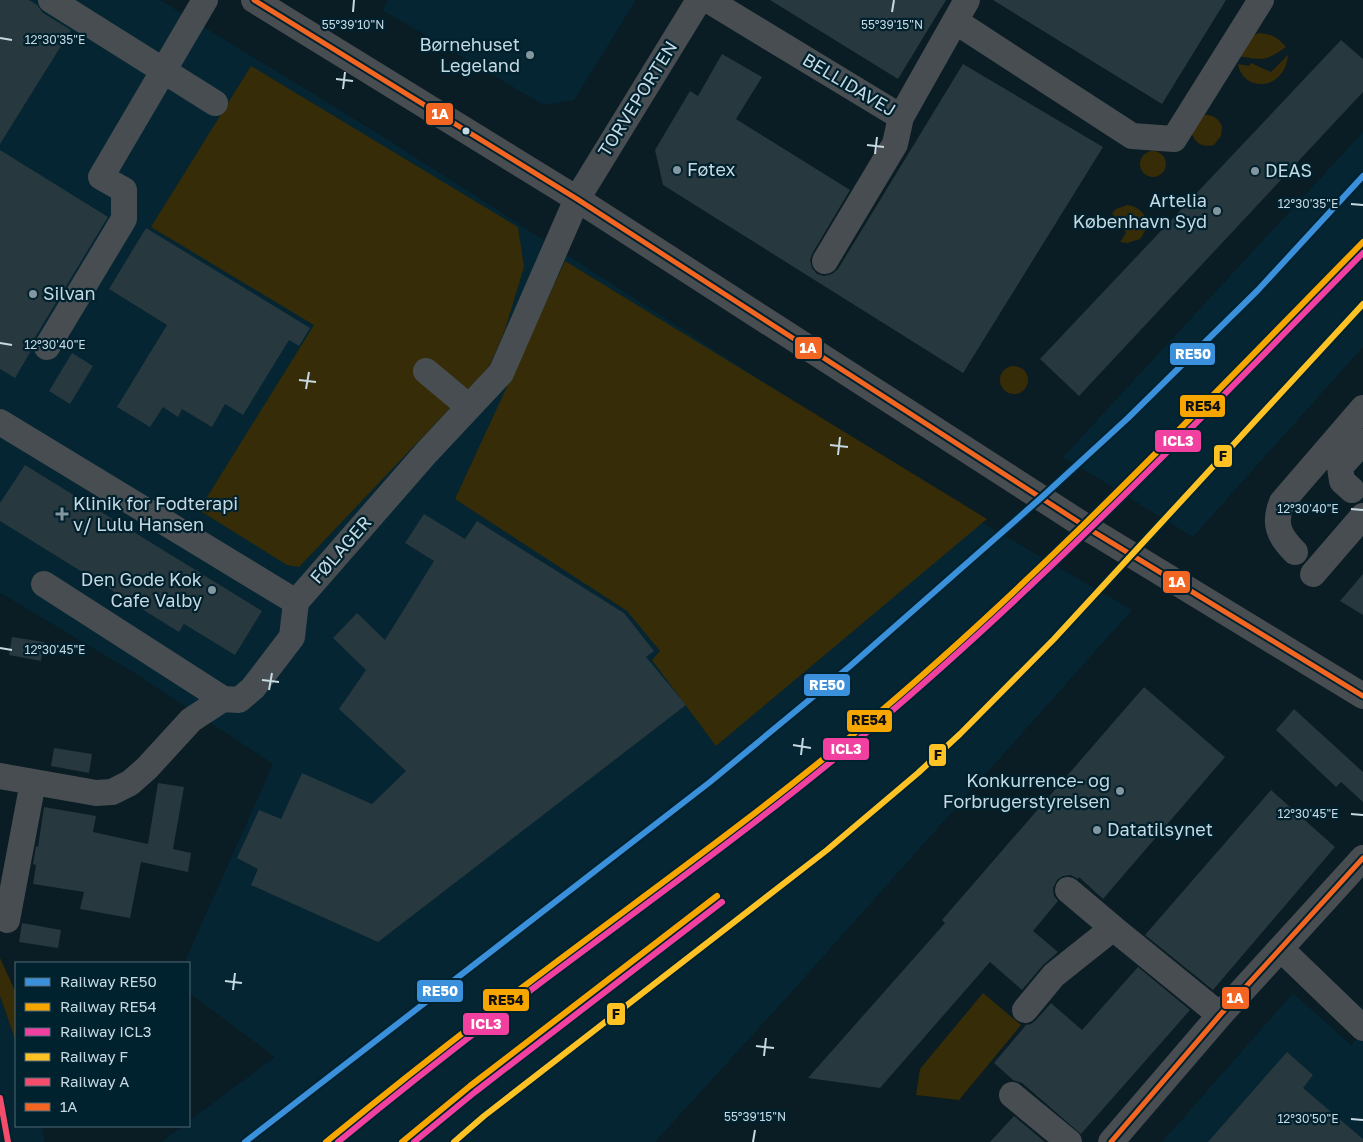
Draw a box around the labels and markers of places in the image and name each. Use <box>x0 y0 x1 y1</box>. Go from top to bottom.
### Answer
place label: Børnehuset Legeland <box>419 33 520 76</box>
marker: Børnehuset Legeland <box>524 49 536 61</box>
unlabelled marker <box>461 126 471 136</box>
place label: Føtex <box>687 158 736 180</box>
place label: DEAS <box>1265 159 1312 181</box>
marker: Føtex <box>671 164 683 176</box>
marker: DEAS <box>1249 165 1261 177</box>
place label: Artelia København Syd <box>1073 189 1207 232</box>
marker: Artelia København Syd <box>1211 205 1223 217</box>
place label: Silvan <box>43 282 96 304</box>
marker: Silvan <box>27 288 39 300</box>
place label: Klinik for Fodterapi v/ Lulu Hansen <box>73 492 238 535</box>
marker: Klinik for Fodterapi v/ Lulu Hansen <box>55 507 69 521</box>
place label: Den Gode Kok Cafe Valby <box>81 568 202 611</box>
marker: Den Gode Kok Cafe Valby <box>206 584 218 596</box>
place label: Konkurrence- og Forbrugerstyrelsen <box>943 769 1110 812</box>
marker: Konkurrence- og Forbrugerstyrelsen <box>1114 785 1126 797</box>
place label: Datatilsynet <box>1107 818 1213 840</box>
marker: Datatilsynet <box>1091 824 1103 836</box>

